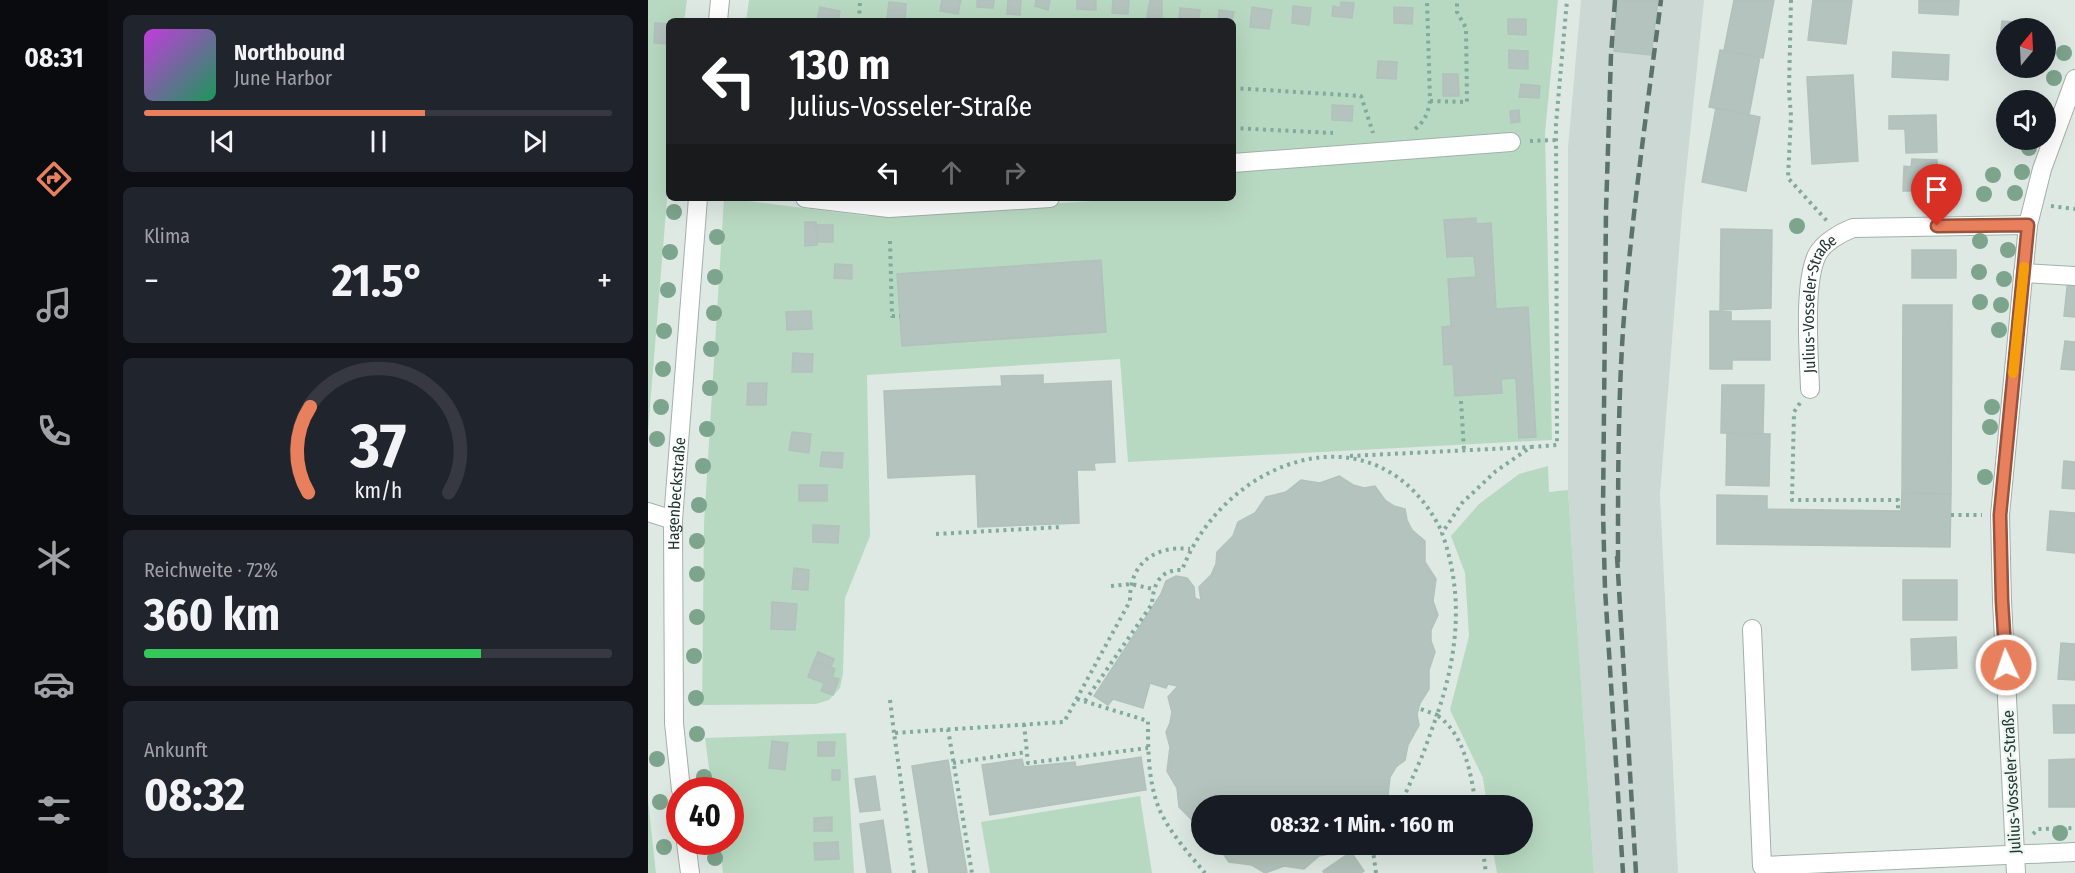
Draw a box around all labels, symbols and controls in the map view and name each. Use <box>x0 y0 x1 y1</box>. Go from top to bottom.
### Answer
north arrow <box>1996 18 2056 78</box>
map controls <box>1996 18 2056 150</box>
text: Northbound <box>234 39 345 66</box>
text: 130 m <box>789 40 890 90</box>
text: 08:31 <box>24 42 84 74</box>
icon: left <box>690 42 768 120</box>
text: June Harbor <box>234 66 332 90</box>
button: sound <box>1996 90 2056 150</box>
text: Julius-Vosseler-Straße <box>789 91 1032 123</box>
icon: previous <box>206 125 239 158</box>
icon: pause <box>362 125 395 158</box>
icon: next <box>518 125 551 158</box>
icon: left <box>872 156 905 189</box>
icon: ahead <box>935 156 968 189</box>
icon: right <box>998 156 1031 189</box>
icon: directions <box>33 158 75 200</box>
pin <box>1911 164 1962 226</box>
icon: arrive <box>1920 173 1953 206</box>
text: Klima <box>144 224 190 248</box>
street label: Julius-Vosseler-Straße <box>1799 230 1840 374</box>
text: 21.5° <box>332 254 424 308</box>
text: − <box>144 261 159 301</box>
text: + <box>597 261 612 301</box>
icon: music <box>33 284 75 326</box>
icon: phone <box>33 410 75 452</box>
text: 37 <box>349 410 406 485</box>
street label: Hagenbeckstraße <box>664 436 689 550</box>
text: km/h <box>354 479 402 505</box>
icon: climate <box>33 537 75 579</box>
text: Reichweite · 72% <box>144 558 278 582</box>
text: 360 km <box>144 588 280 642</box>
position arrow <box>1974 633 2038 697</box>
icon: car <box>33 663 75 705</box>
street label: Julius-Vosseler-Straße <box>1998 709 2025 854</box>
text: Ankunft <box>144 738 208 762</box>
text: 08:32 <box>144 768 245 822</box>
speed limit sign: 40 <box>666 777 744 855</box>
icon: filters <box>33 789 75 831</box>
text: 08:32 · 1 Min. · 160 m <box>1270 811 1454 838</box>

